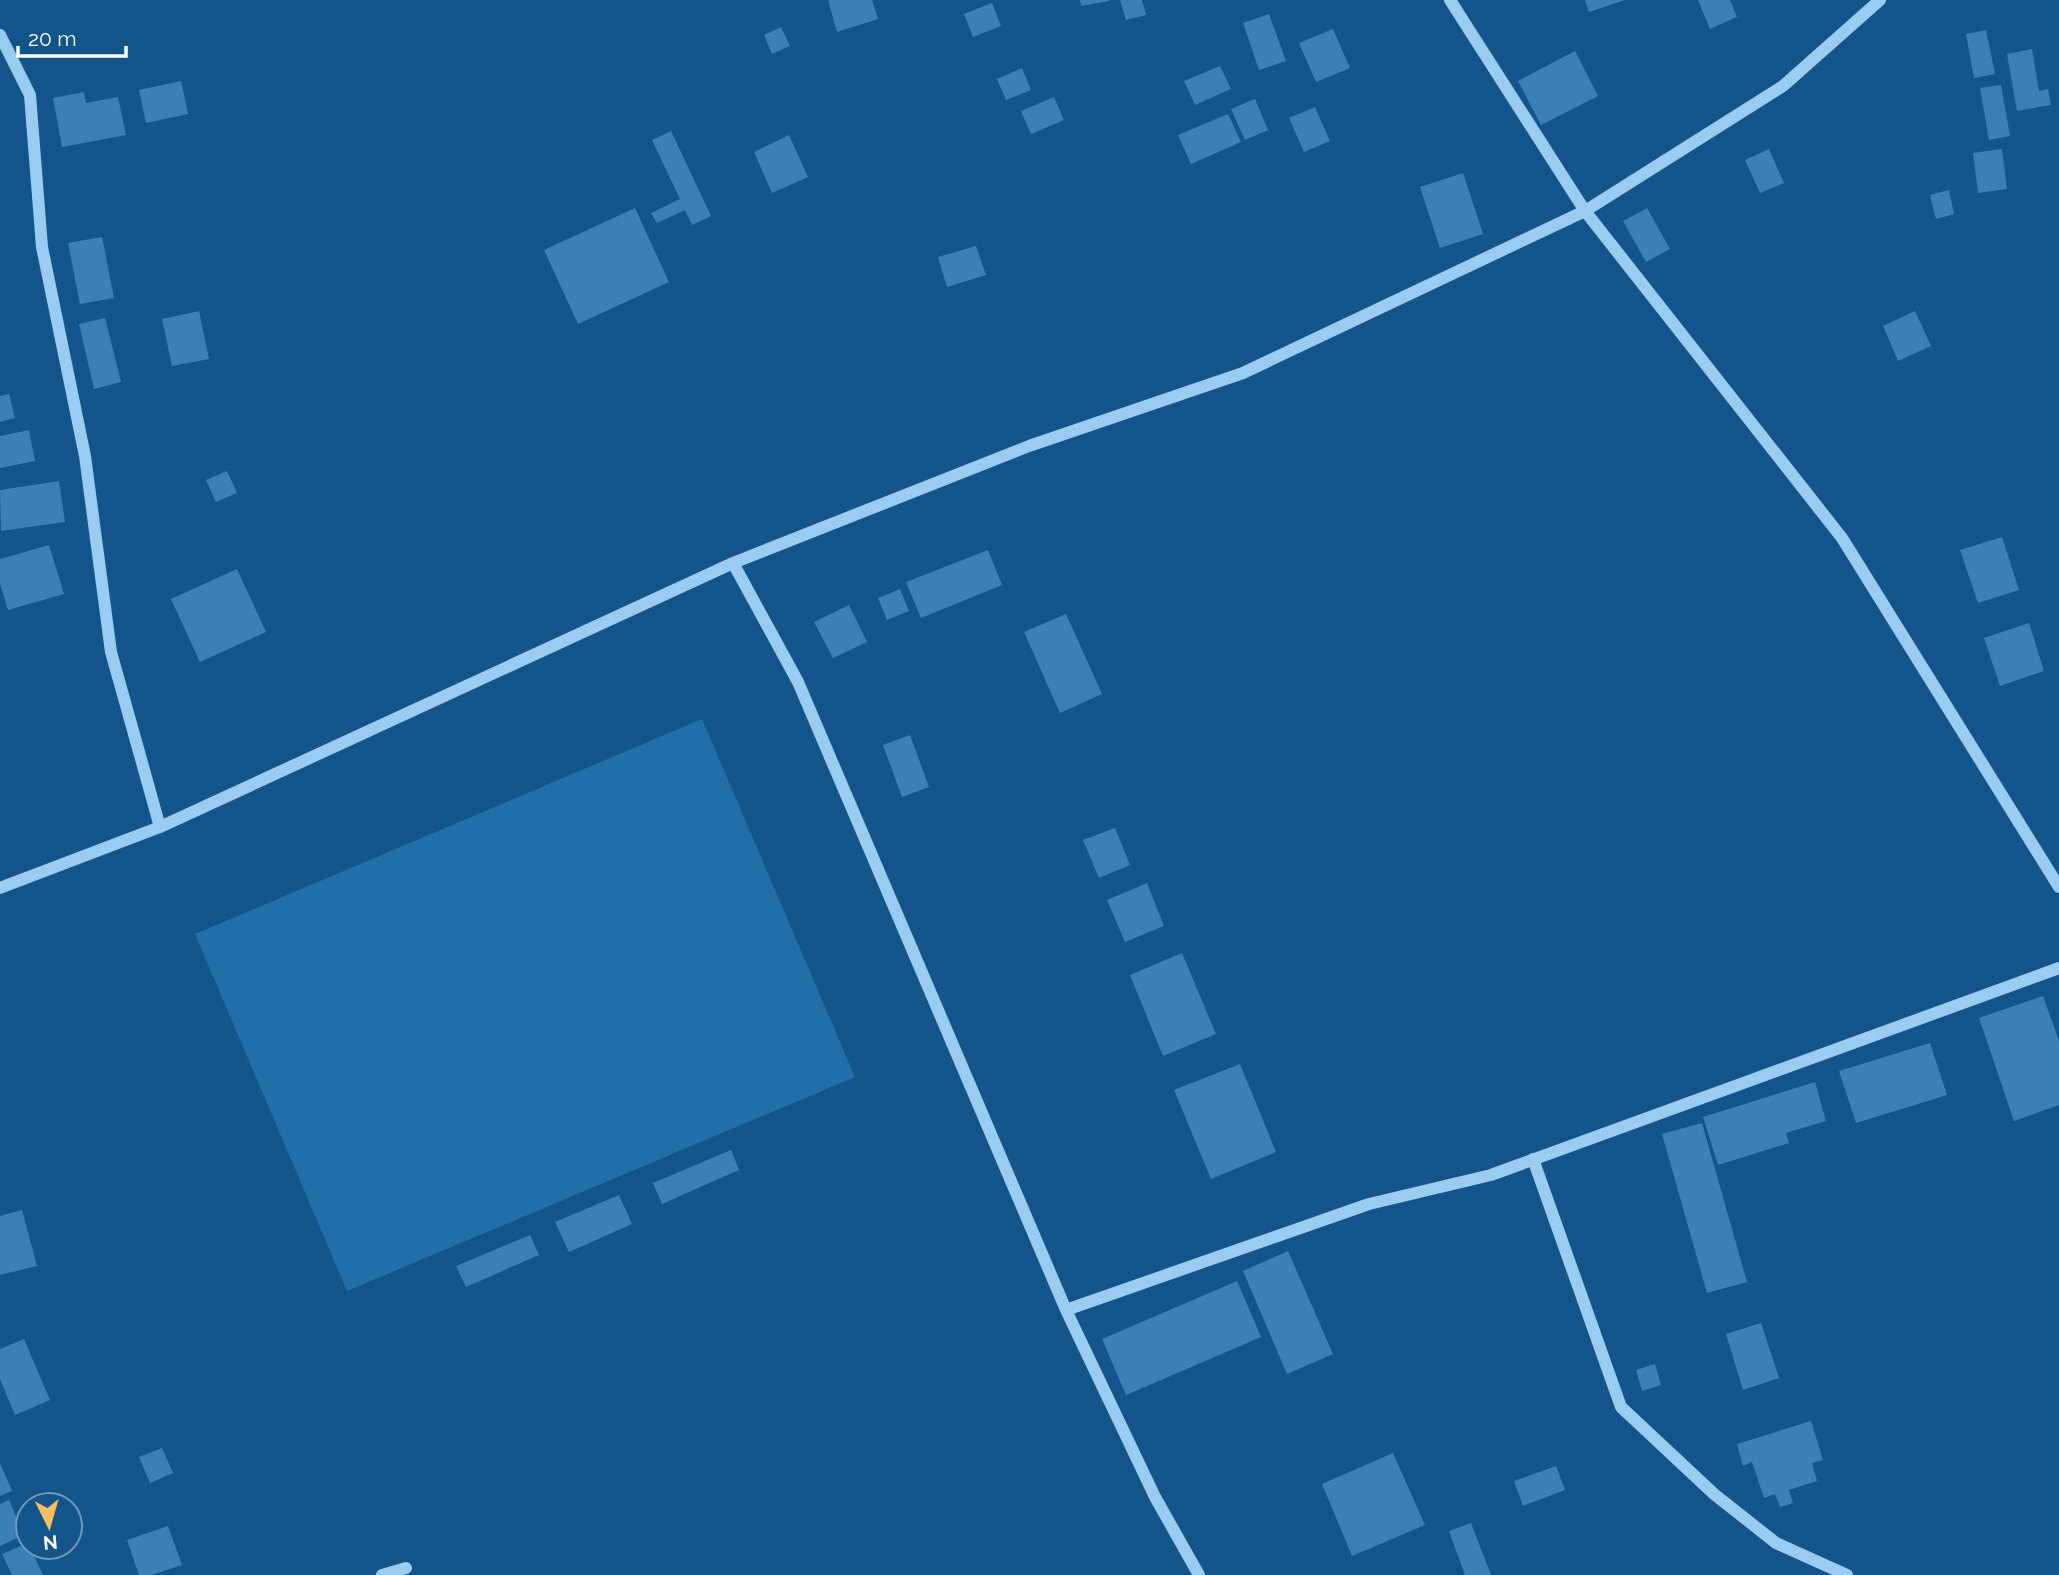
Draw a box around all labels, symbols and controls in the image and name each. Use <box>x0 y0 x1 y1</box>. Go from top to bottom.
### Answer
scale bar <box>18 14 126 58</box>
text: 20 m <box>28 26 76 51</box>
north arrow <box>14 1491 84 1561</box>
text: N <box>42 1531 59 1555</box>

